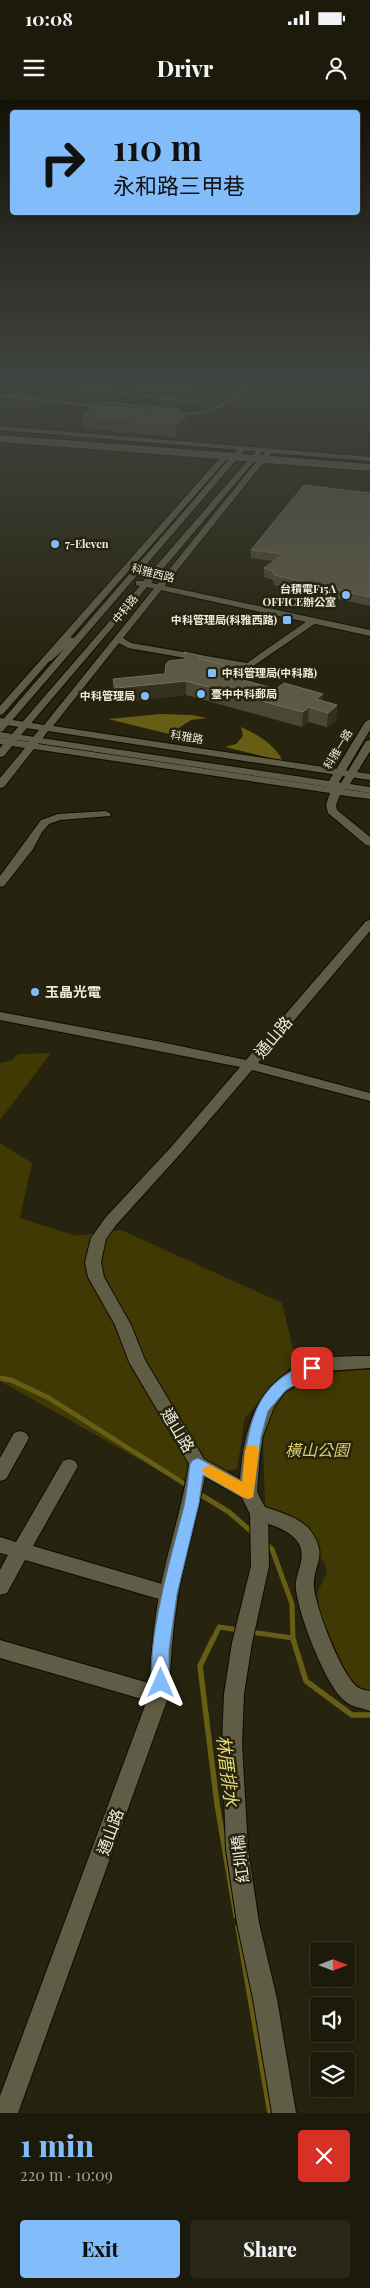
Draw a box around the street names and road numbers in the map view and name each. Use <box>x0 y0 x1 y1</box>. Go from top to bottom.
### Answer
street label: 科雅西路 <box>130 560 176 585</box>
street label: 中科路 <box>108 591 141 626</box>
street label: 科雅一路 <box>320 726 355 771</box>
street label: 科雅路 <box>170 727 205 746</box>
street label: 通山路 <box>249 1012 296 1062</box>
street label: 通山路 <box>157 1404 200 1456</box>
street label: 通山路 <box>91 1806 128 1858</box>
street label: 紅圳橋 <box>226 1834 253 1884</box>

